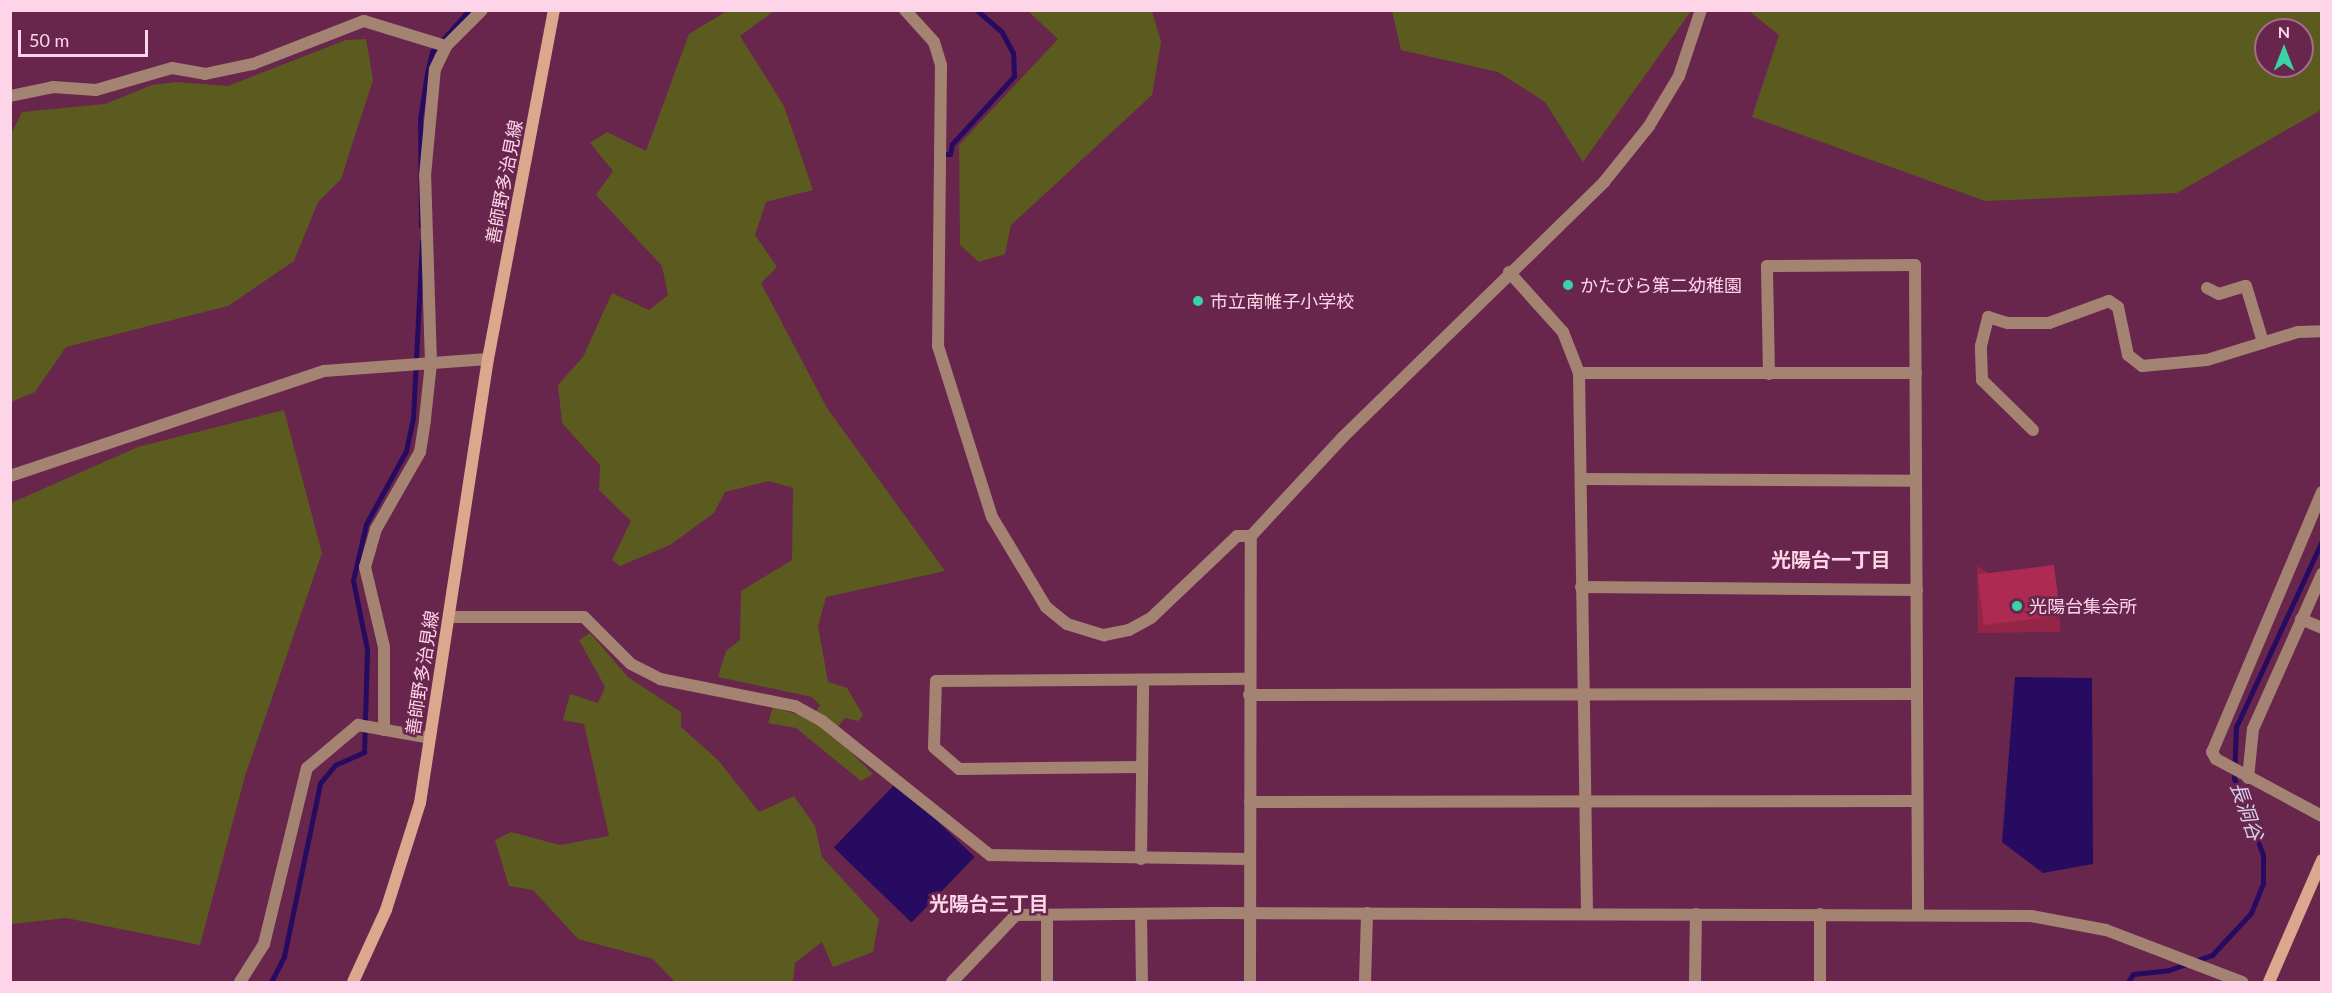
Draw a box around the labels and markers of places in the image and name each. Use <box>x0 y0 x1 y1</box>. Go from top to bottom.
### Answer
place label: かたびら第二幼稚園 <box>1580 274 1742 296</box>
marker: かたびら第二幼稚園 <box>1561 278 1575 292</box>
place label: 市立南帷子小学校 <box>1210 290 1354 312</box>
marker: 市立南帷子小学校 <box>1191 294 1205 308</box>
place label: 光陽台集会所 <box>2029 595 2137 617</box>
marker: 光陽台集会所 <box>2010 599 2024 613</box>

